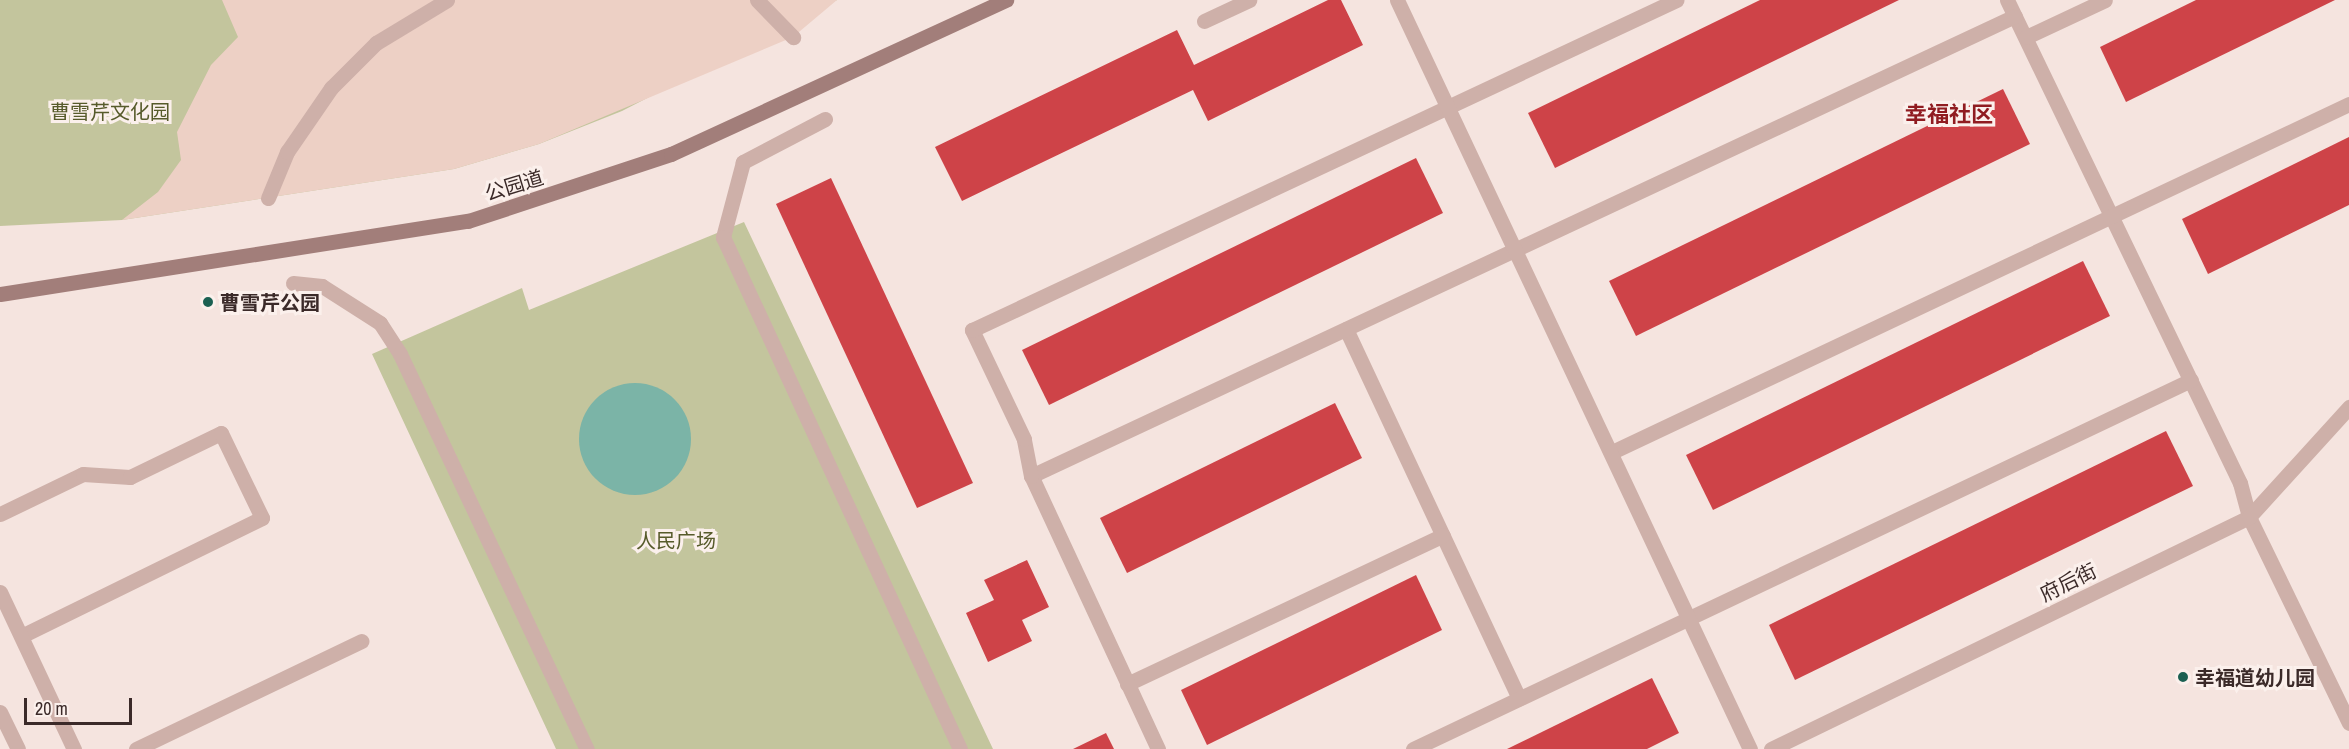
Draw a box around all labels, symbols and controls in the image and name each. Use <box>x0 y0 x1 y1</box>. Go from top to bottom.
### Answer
park label: 曹雪芹文化园 <box>50 99 170 123</box>
district label: 幸福社区 <box>1905 102 1993 128</box>
street label: 公园道 <box>482 165 546 205</box>
place label: 曹雪芹公园 <box>220 290 320 314</box>
marker: 曹雪芹公园 <box>201 295 215 309</box>
park label: 人民广场 <box>636 528 716 552</box>
street label: 府后街 <box>2036 558 2100 606</box>
place label: 幸福道幼儿园 <box>2195 665 2315 689</box>
marker: 幸福道幼儿园 <box>2176 670 2190 684</box>
scale bar <box>27 686 135 724</box>
text: 20 m <box>35 696 68 721</box>

